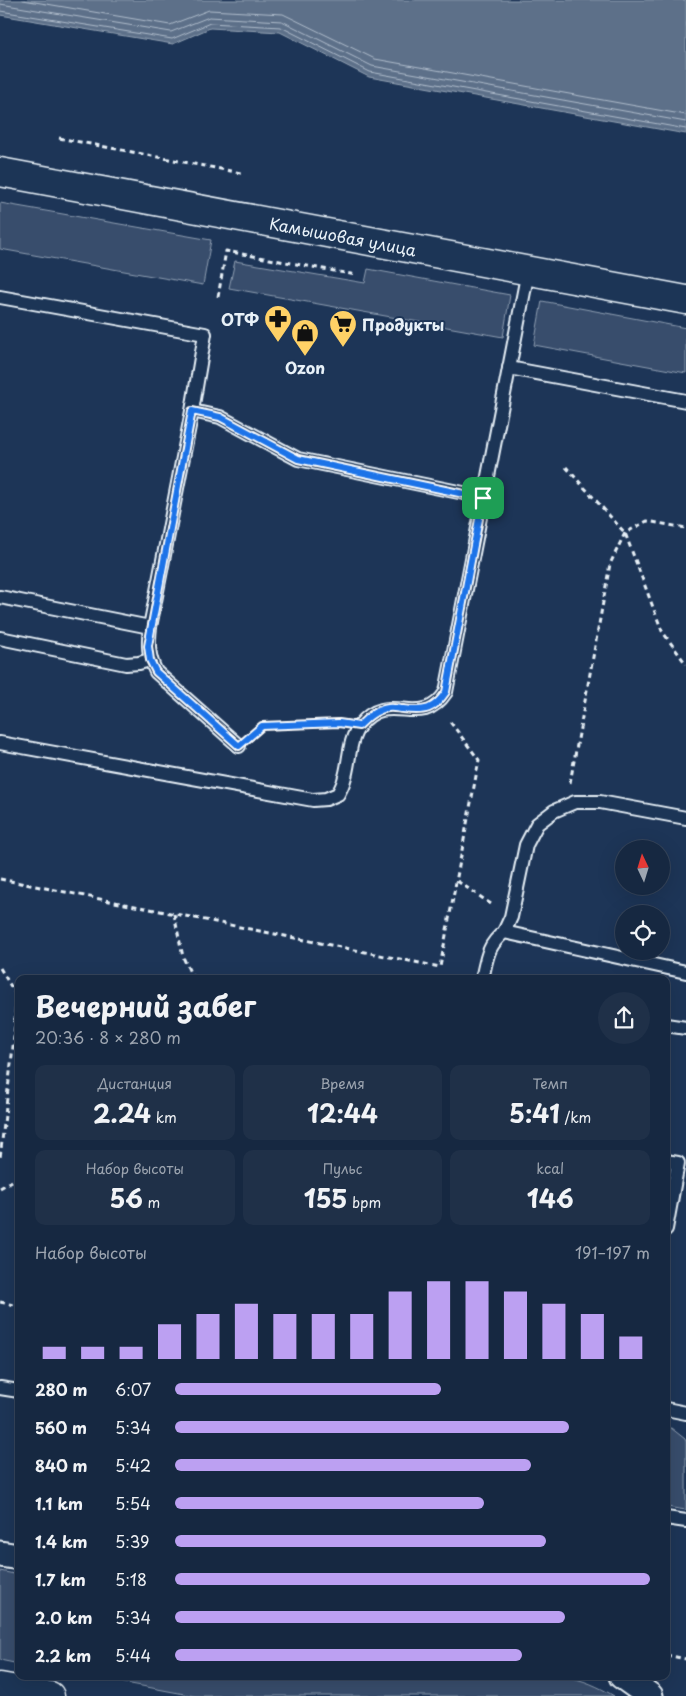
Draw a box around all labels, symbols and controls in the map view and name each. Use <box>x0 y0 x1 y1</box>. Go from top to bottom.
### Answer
street label: Камышовая улица <box>268 211 418 261</box>
pharmacy icon: ОТФ <box>263 304 293 343</box>
place label: ОТФ <box>221 307 259 331</box>
supermarket icon: Продукты <box>328 309 358 348</box>
place label: Продукты <box>362 312 445 336</box>
shop icon: Ozon <box>290 318 320 357</box>
place label: Ozon <box>285 355 325 379</box>
pin <box>462 477 504 519</box>
icon: arrive <box>469 484 497 512</box>
north arrow <box>615 840 670 895</box>
map controls <box>615 840 670 960</box>
button: locate <box>615 905 670 960</box>
text: Вечерний забег <box>35 984 256 1027</box>
button: share <box>598 992 650 1044</box>
text: 20:36 · 8 × 280 m <box>35 1025 181 1049</box>
text: Дистанция <box>98 1073 172 1094</box>
text: Время <box>320 1073 365 1094</box>
text: Темп <box>532 1073 568 1094</box>
text: 2.24 <box>93 1094 151 1132</box>
text: 12:44 <box>307 1094 378 1132</box>
text: 5:41 <box>509 1094 560 1132</box>
text: km <box>151 1107 177 1128</box>
text: /km <box>560 1107 591 1128</box>
text: Набор высоты <box>86 1158 184 1179</box>
text: Пульс <box>323 1158 362 1179</box>
text: kcal <box>536 1158 564 1179</box>
text: 56 <box>109 1179 143 1217</box>
text: 155 <box>304 1179 348 1217</box>
text: 146 <box>527 1179 574 1217</box>
text: m <box>143 1192 160 1213</box>
text: bpm <box>348 1192 381 1213</box>
text: Набор высоты <box>35 1240 147 1264</box>
text: 191–197 m <box>575 1240 650 1264</box>
text: 280 m <box>35 1377 87 1401</box>
text: 6:07 <box>115 1377 151 1401</box>
text: 560 m <box>35 1415 87 1439</box>
text: 5:34 <box>115 1415 151 1439</box>
text: 840 m <box>35 1453 88 1477</box>
text: 5:42 <box>115 1453 151 1477</box>
text: 1.1 km <box>35 1491 83 1515</box>
text: 5:54 <box>115 1491 151 1515</box>
text: 1.4 km <box>35 1529 87 1553</box>
text: 5:39 <box>115 1529 149 1553</box>
text: 1.7 km <box>35 1567 86 1591</box>
text: 5:18 <box>115 1567 147 1591</box>
text: 2.0 km <box>35 1605 92 1629</box>
text: 5:34 <box>115 1605 151 1629</box>
text: 2.2 km <box>35 1643 91 1667</box>
text: 5:44 <box>115 1643 151 1667</box>

